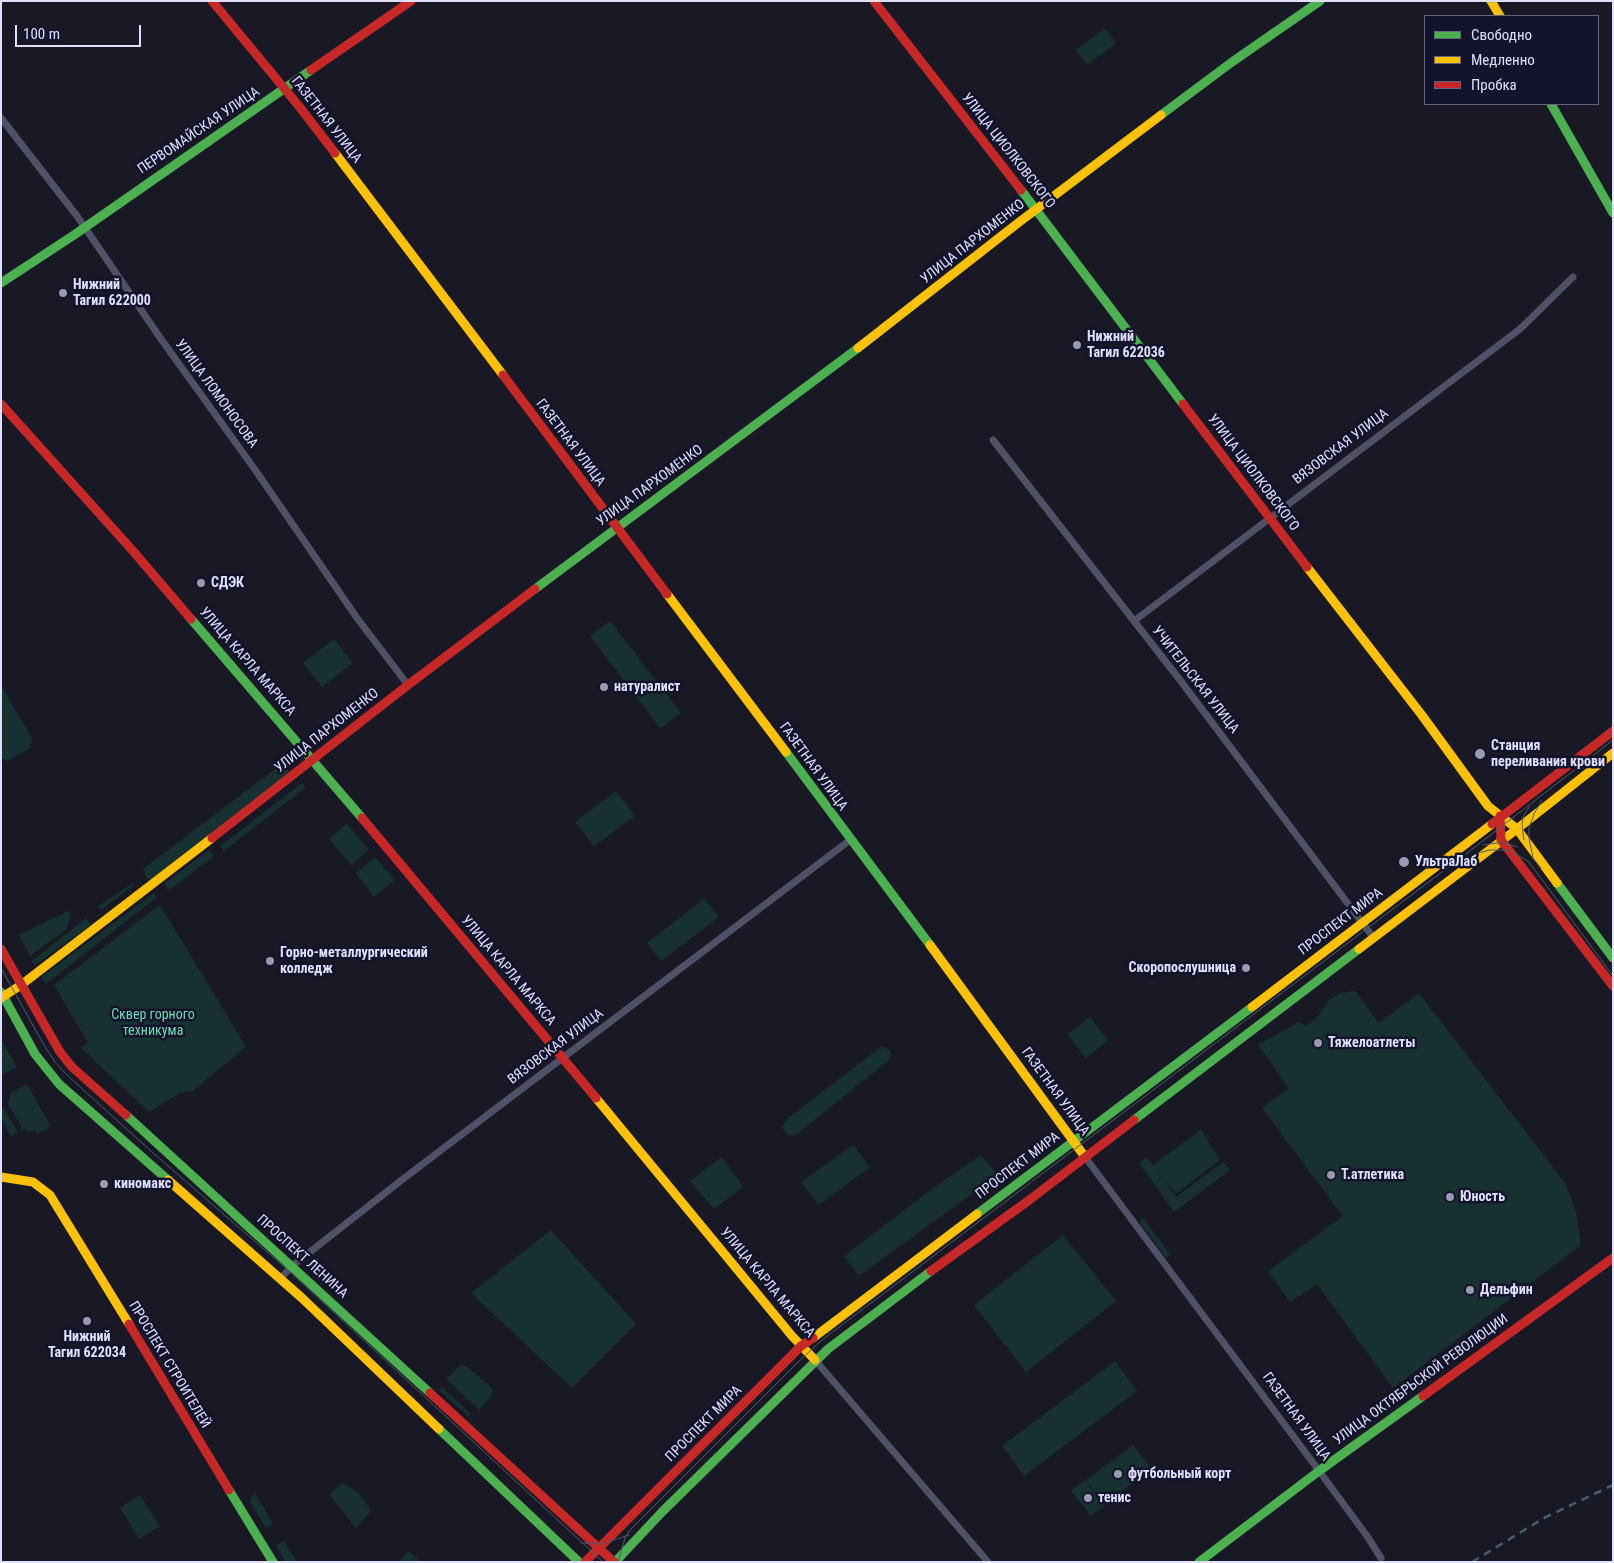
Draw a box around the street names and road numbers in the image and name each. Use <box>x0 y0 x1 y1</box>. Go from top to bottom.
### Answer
street label: ГАЗЕТНАЯ УЛИЦА <box>287 73 365 167</box>
street label: ПЕРВОМАЙСКАЯ УЛИЦА <box>135 84 263 178</box>
street label: УЛИЦА ЦИОЛКОВСКОГО <box>958 90 1058 212</box>
street label: УЛИЦА ПАРХОМЕНКО <box>918 196 1028 288</box>
street label: УЛИЦА ЛОМОНОСОВА <box>171 336 261 452</box>
street label: ГАЗЕТНАЯ УЛИЦА <box>532 396 608 490</box>
street label: ВЯЗОВСКАЯ УЛИЦА <box>1290 406 1392 488</box>
street label: УЛИЦА ЦИОЛКОВСКОГО <box>1204 411 1302 535</box>
street label: УЛИЦА ПАРХОМЕНКО <box>593 442 707 530</box>
street label: УЛИЦА КАРЛА МАРКСА <box>195 604 299 720</box>
street label: УЧИТЕЛЬСКАЯ УЛИЦА <box>1148 623 1242 737</box>
street label: УЛИЦА ПАРХОМЕНКО <box>272 685 382 777</box>
street label: ГАЗЕТНАЯ УЛИЦА <box>775 720 851 814</box>
street label: ПРОСПЕКТ МИРА <box>1296 885 1386 959</box>
street label: УЛИЦА КАРЛА МАРКСА <box>457 913 559 1029</box>
street label: ВЯЗОВСКАЯ УЛИЦА <box>505 1006 607 1088</box>
street label: ГАЗЕТНАЯ УЛИЦА <box>1017 1045 1093 1139</box>
street label: ПРОСПЕКТ МИРА <box>973 1129 1063 1203</box>
street label: ПРОСПЕКТ ЛЕНИНА <box>253 1212 351 1302</box>
street label: УЛИЦА КАРЛА МАРКСА <box>716 1225 818 1341</box>
street label: ПРОСПЕКТ СТРОИТЕЛЕЙ <box>124 1299 214 1431</box>
street label: УЛИЦА ОКТЯБРЬСКОЙ РЕВОЛЮЦИИ <box>1330 1311 1512 1449</box>
street label: ГАЗЕТНАЯ УЛИЦА <box>1258 1370 1334 1464</box>
street label: ПРОСПЕКТ МИРА <box>662 1382 746 1466</box>

